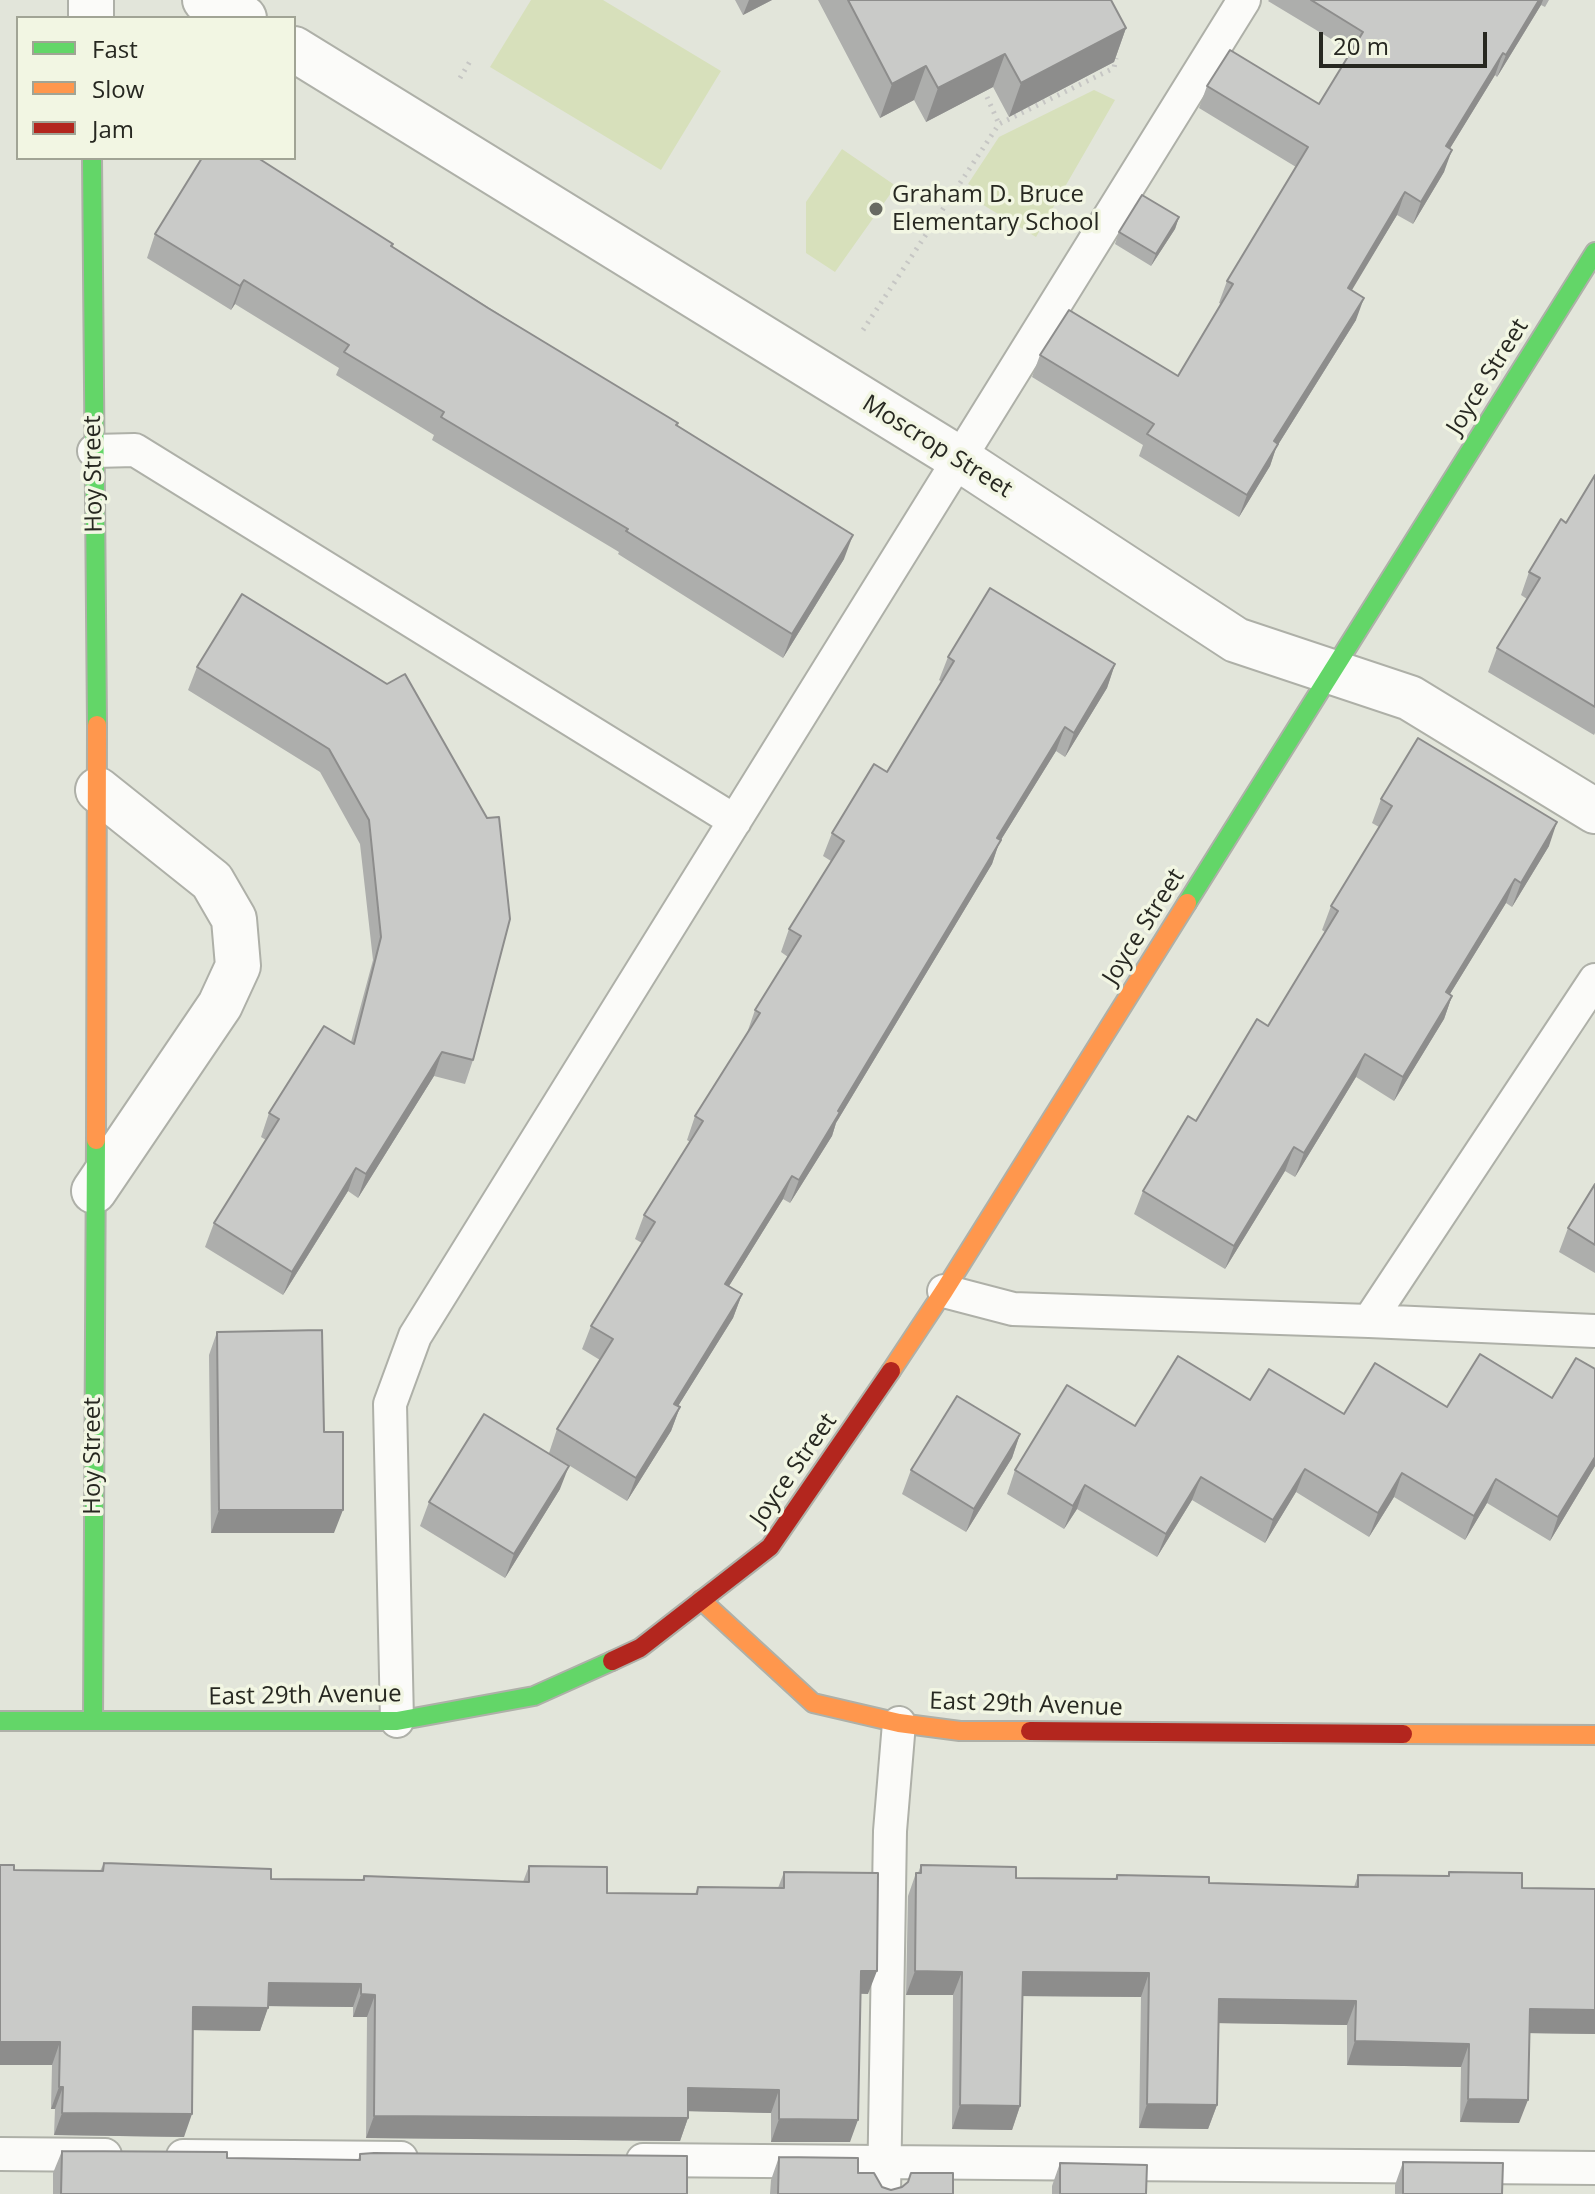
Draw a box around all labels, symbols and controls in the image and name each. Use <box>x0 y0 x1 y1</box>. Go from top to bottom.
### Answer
legend <box>16 16 296 160</box>
scale bar <box>1323 16 1491 66</box>
text: 20 m <box>1333 29 1389 62</box>
text: Fast <box>92 32 138 65</box>
text: Slow <box>92 72 144 105</box>
text: Jam <box>92 112 134 145</box>
place label: Graham D. Bruce Elementary School <box>892 181 1100 237</box>
marker: Graham D. Bruce Elementary School <box>867 200 885 218</box>
street label: Joyce Street <box>1441 314 1535 440</box>
street label: Moscrop Street <box>857 389 1017 505</box>
street label: Hoy Street <box>79 415 109 533</box>
street label: Joyce Street <box>1097 864 1191 990</box>
street label: Hoy Street <box>79 1397 107 1515</box>
street label: Joyce Street <box>745 1408 843 1532</box>
street label: East 29th Avenue <box>208 1680 402 1712</box>
street label: East 29th Avenue <box>929 1687 1123 1723</box>

